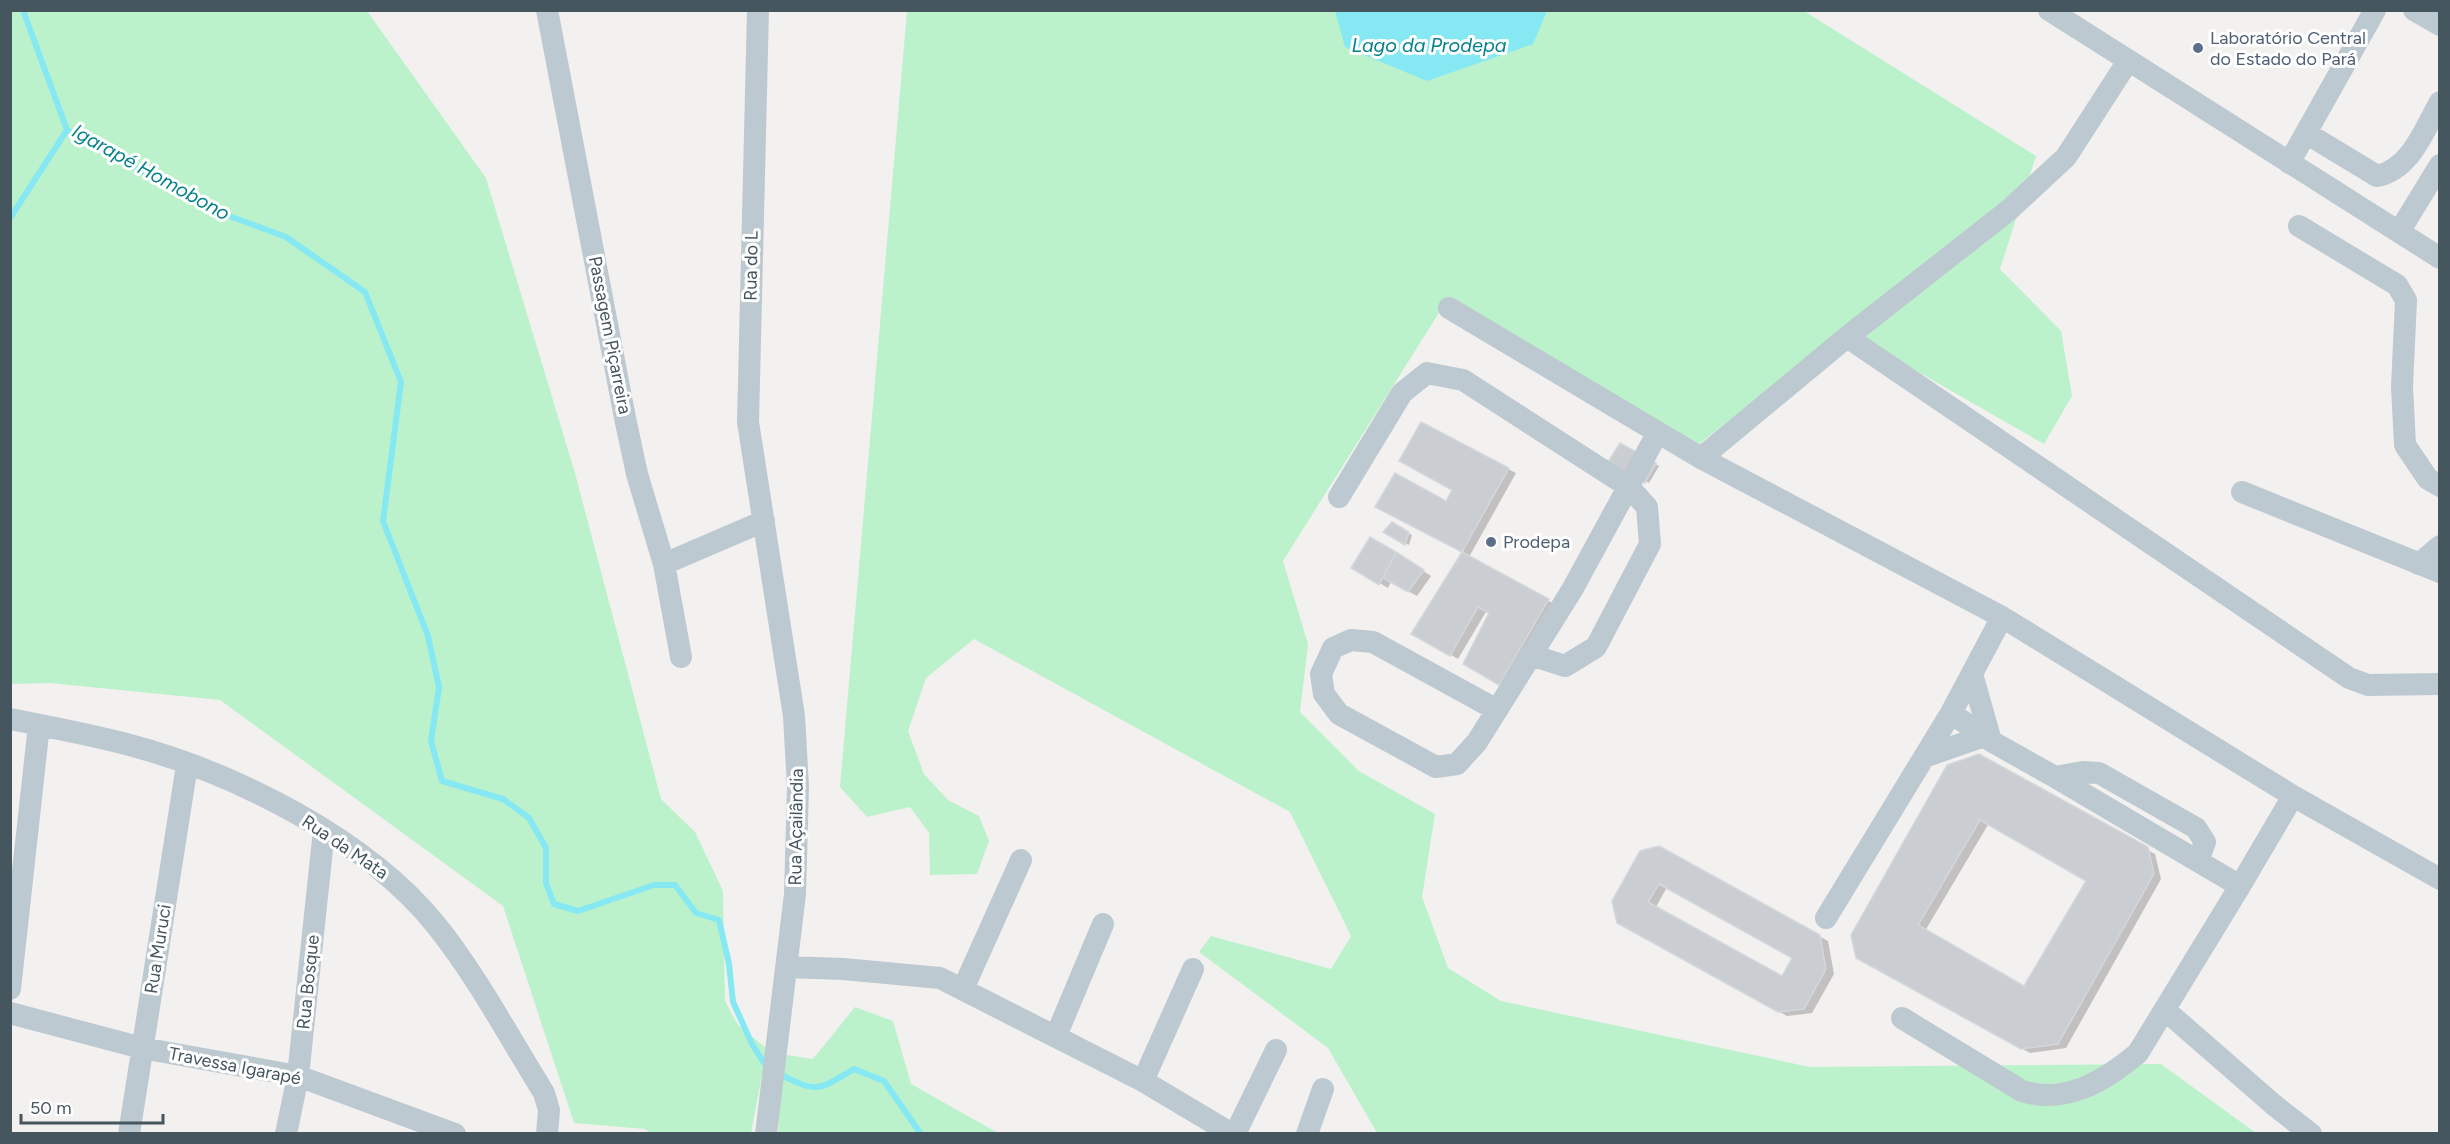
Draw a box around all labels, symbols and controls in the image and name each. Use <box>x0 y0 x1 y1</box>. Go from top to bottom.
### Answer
place label: Laboratório Central do Estado do Pará <box>2210 27 2366 70</box>
water label: Lago da Prodepa <box>1351 33 1507 57</box>
marker: Laboratório Central do Estado do Pará <box>2191 41 2205 55</box>
water label: Igarapé Homobono <box>68 119 234 225</box>
street label: Rua do L <box>739 230 763 301</box>
street label: Passagem Piçarreira <box>584 254 636 416</box>
place label: Prodepa <box>1503 531 1570 553</box>
marker: Prodepa <box>1484 535 1498 549</box>
street label: Rua Açailândia <box>784 768 808 886</box>
street label: Rua da Mata <box>298 810 392 884</box>
street label: Rua Muruci <box>140 903 176 995</box>
street label: Rua Bosque <box>292 933 324 1030</box>
street label: Travessa Igarapé <box>167 1042 303 1090</box>
scale bar <box>21 1087 164 1125</box>
text: 50 m <box>30 1097 72 1119</box>

